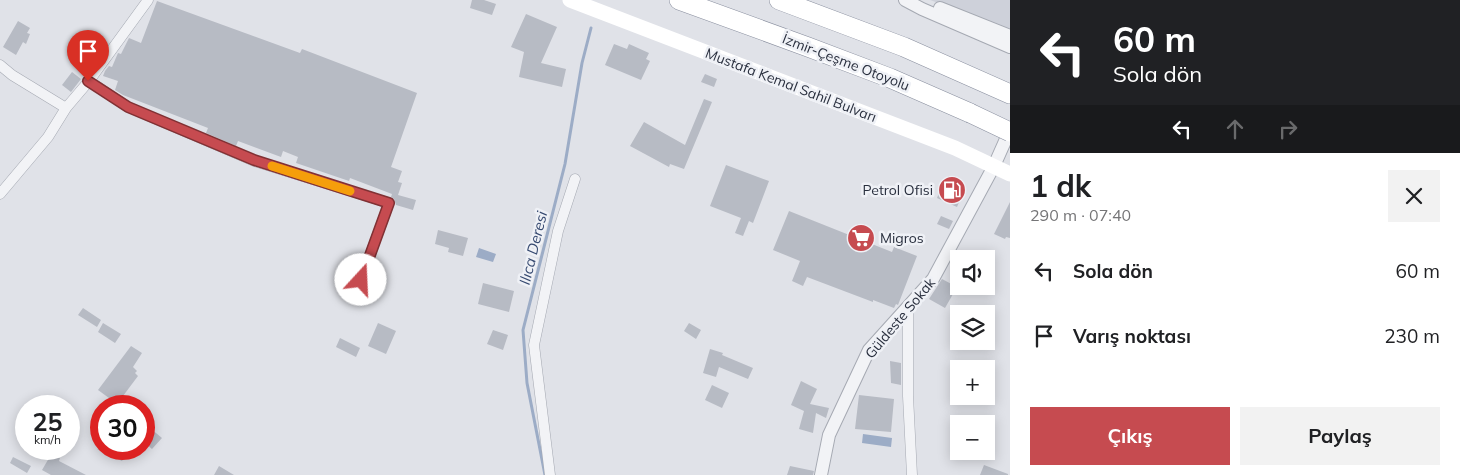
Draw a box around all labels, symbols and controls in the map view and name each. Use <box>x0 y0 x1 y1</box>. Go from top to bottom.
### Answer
text: 60 m <box>1113 17 1196 61</box>
icon: left <box>1030 20 1095 85</box>
street label: İzmir-Çeşme Otoyolu <box>780 29 912 95</box>
pin <box>67 30 109 81</box>
icon: arrive <box>74 37 102 65</box>
street label: Mustafa Kemal Sahil Bulvarı <box>703 44 879 126</box>
text: Sola dön <box>1113 60 1202 88</box>
icon: left <box>1168 115 1196 143</box>
icon: ahead <box>1221 115 1249 143</box>
icon: right <box>1274 115 1302 143</box>
text: 1 dk <box>1030 167 1091 205</box>
button: close <box>1388 170 1440 222</box>
fuel station icon: Petrol Ofisi <box>937 175 967 205</box>
place label: Petrol Ofisi <box>863 181 933 199</box>
text: 290 m · 07:40 <box>1030 205 1131 225</box>
water label: Ilıca Deresi <box>515 209 551 287</box>
supermarket icon: Migros <box>846 223 876 253</box>
place label: Migros <box>880 229 924 247</box>
map controls <box>950 250 995 460</box>
button: sound <box>950 250 995 295</box>
position arrow <box>334 253 386 305</box>
icon: left <box>1030 257 1058 285</box>
text: Sola dön <box>1073 259 1153 283</box>
text: 60 m <box>1396 259 1440 283</box>
street label: Güldeste Sokak <box>861 273 940 362</box>
button: layers <box>950 305 995 350</box>
icon: arrive <box>1030 322 1058 350</box>
text: Varış noktası <box>1073 324 1191 348</box>
text: 230 m <box>1384 324 1440 348</box>
button: + <box>950 360 995 405</box>
speed limit sign: 30 <box>90 395 155 460</box>
text: 25 <box>32 406 63 437</box>
button: Çıkış <box>1030 407 1230 465</box>
button: Paylaş <box>1240 407 1440 465</box>
button: − <box>950 415 995 460</box>
text: km/h <box>34 432 61 447</box>

